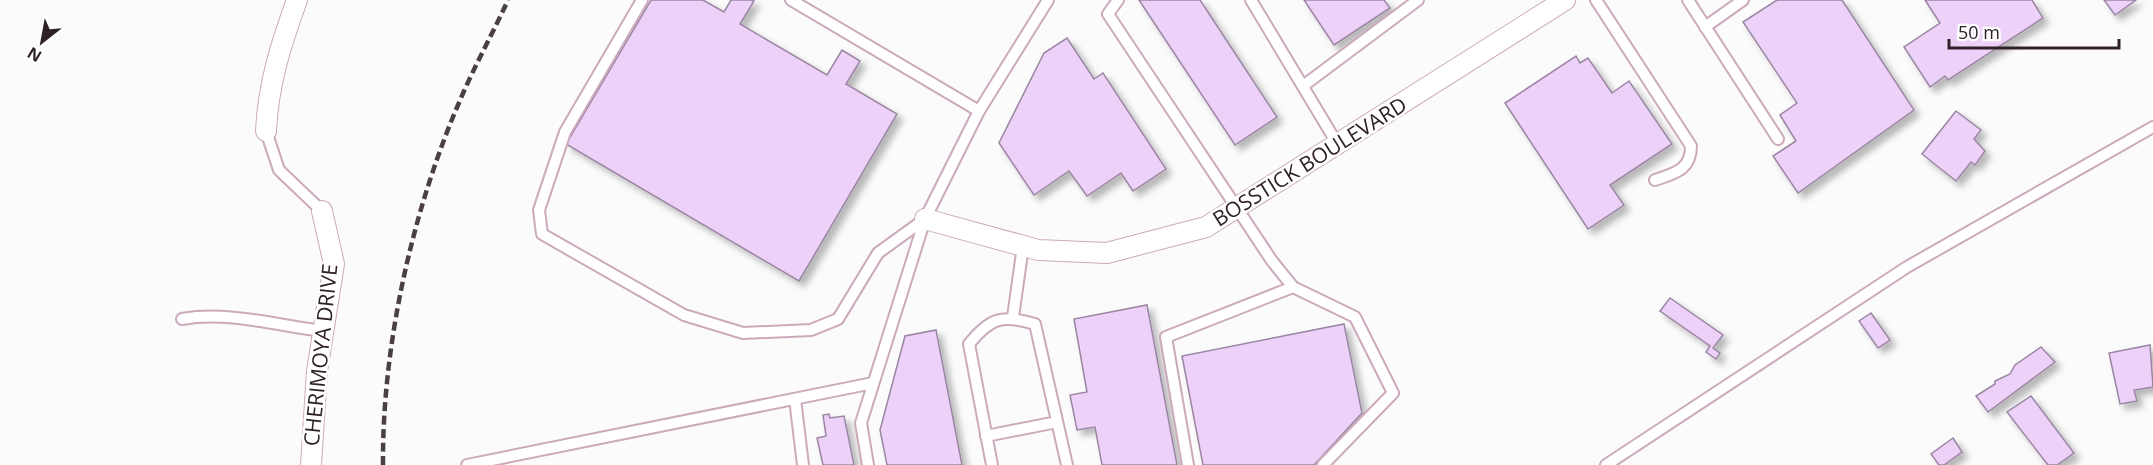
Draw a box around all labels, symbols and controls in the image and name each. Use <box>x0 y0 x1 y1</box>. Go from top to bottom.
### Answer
north arrow <box>12 12 72 72</box>
scale bar <box>1949 12 2118 50</box>
text: 50 m <box>1958 20 2000 44</box>
text: N <box>23 42 46 68</box>
street label: BOSSTICK BOULEVARD <box>1207 90 1412 232</box>
street label: CHERIMOYA DRIVE <box>297 262 344 447</box>

